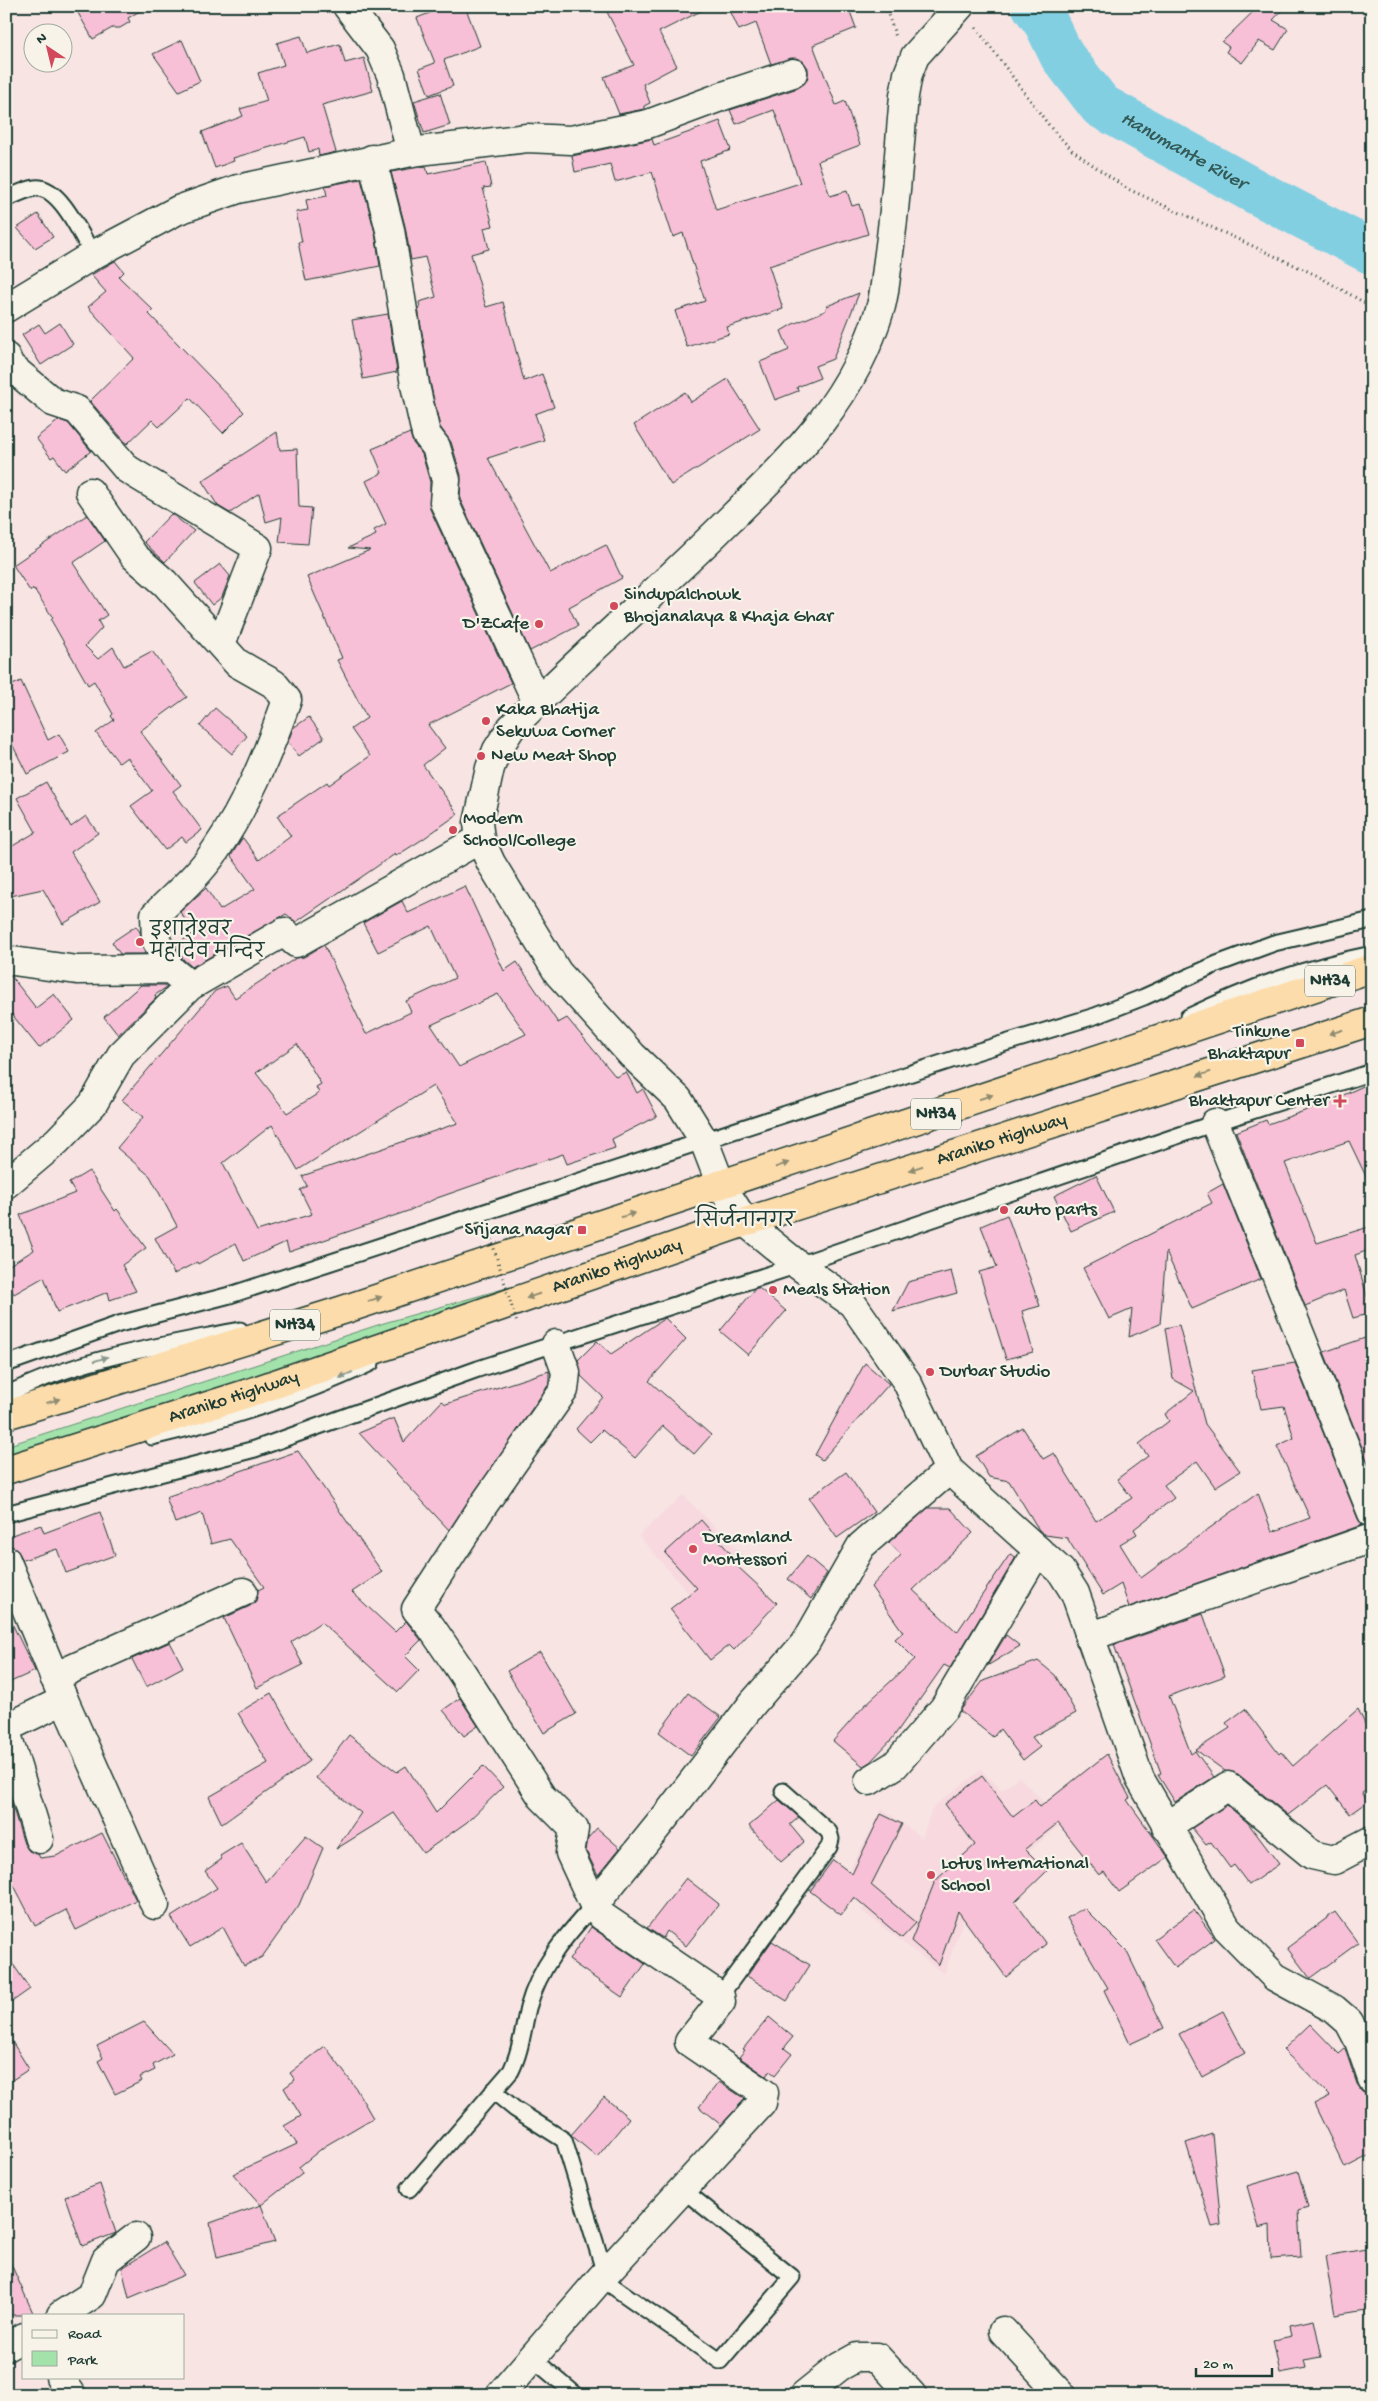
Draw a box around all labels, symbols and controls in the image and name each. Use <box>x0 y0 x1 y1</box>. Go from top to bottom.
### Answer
north arrow <box>22 22 72 72</box>
text: N <box>33 30 51 49</box>
water label: Hanumante River <box>1116 107 1254 198</box>
place label: Sindupalchowk Bhojanalaya & Khaja Ghar <box>623 584 835 629</box>
marker: Sindupalchowk Bhojanalaya & Khaja Ghar <box>608 600 620 612</box>
place label: D'ZCafe <box>461 613 529 636</box>
marker: D'ZCafe <box>533 618 545 630</box>
place label: Kaka Bhatija Sekuwa Corner <box>496 699 616 744</box>
marker: Kaka Bhatija Sekuwa Corner <box>480 715 492 727</box>
place label: New Meat Shop <box>491 745 617 768</box>
marker: New Meat Shop <box>475 750 487 762</box>
place label: Modern School/College <box>463 808 576 853</box>
marker: Modern School/College <box>447 824 459 836</box>
place label: इशानेश्वर महादेव मन्दिर <box>149 912 266 965</box>
marker: इशानेश्वर महादेव मन्दिर <box>134 936 146 948</box>
road number: NH34 <box>1305 966 1355 996</box>
place label: Tinkune Bhaktapur <box>1207 1021 1292 1066</box>
one-way arrow <box>1328 1028 1343 1036</box>
marker: Tinkune Bhaktapur <box>1294 1037 1306 1049</box>
one-way arrow <box>1196 1071 1211 1079</box>
place label: Bhaktapur Center <box>1188 1090 1331 1113</box>
one-way arrow <box>979 1092 994 1100</box>
marker: Bhaktapur Center <box>1333 1094 1347 1108</box>
road number: NH34 <box>911 1098 961 1130</box>
street label: Araniko Highway <box>934 1108 1070 1171</box>
one-way arrow <box>775 1161 790 1168</box>
one-way arrow <box>908 1164 923 1172</box>
place label: auto parts <box>1014 1199 1098 1222</box>
district label: सिर्जनानगर <box>694 1204 796 1234</box>
marker: auto parts <box>998 1204 1010 1216</box>
one-way arrow <box>621 1211 636 1219</box>
place label: Srijana nagar <box>465 1219 574 1242</box>
marker: Srijana nagar <box>576 1224 588 1236</box>
street label: Araniko Highway <box>549 1233 685 1299</box>
place label: Meals Station <box>783 1279 890 1302</box>
marker: Meals Station <box>767 1284 779 1296</box>
one-way arrow <box>526 1293 541 1300</box>
one-way arrow <box>367 1295 382 1303</box>
road number: NH34 <box>270 1310 320 1340</box>
one-way arrow <box>93 1354 108 1362</box>
place label: Durbar Studio <box>938 1361 1051 1384</box>
street label: Araniko Highway <box>166 1365 302 1429</box>
marker: Durbar Studio <box>924 1366 936 1378</box>
one-way arrow <box>339 1371 354 1379</box>
one-way arrow <box>45 1396 60 1404</box>
place label: Dreamland Montessori <box>701 1527 793 1572</box>
marker: Dreamland Montessori <box>687 1543 699 1555</box>
place label: Lotus International School <box>941 1853 1089 1898</box>
marker: Lotus International School <box>925 1869 937 1881</box>
legend <box>22 2314 185 2378</box>
text: Road <box>68 2326 102 2344</box>
scale bar <box>1196 2346 1272 2378</box>
text: Park <box>67 2352 98 2370</box>
text: 20 m <box>1203 2356 1233 2374</box>

